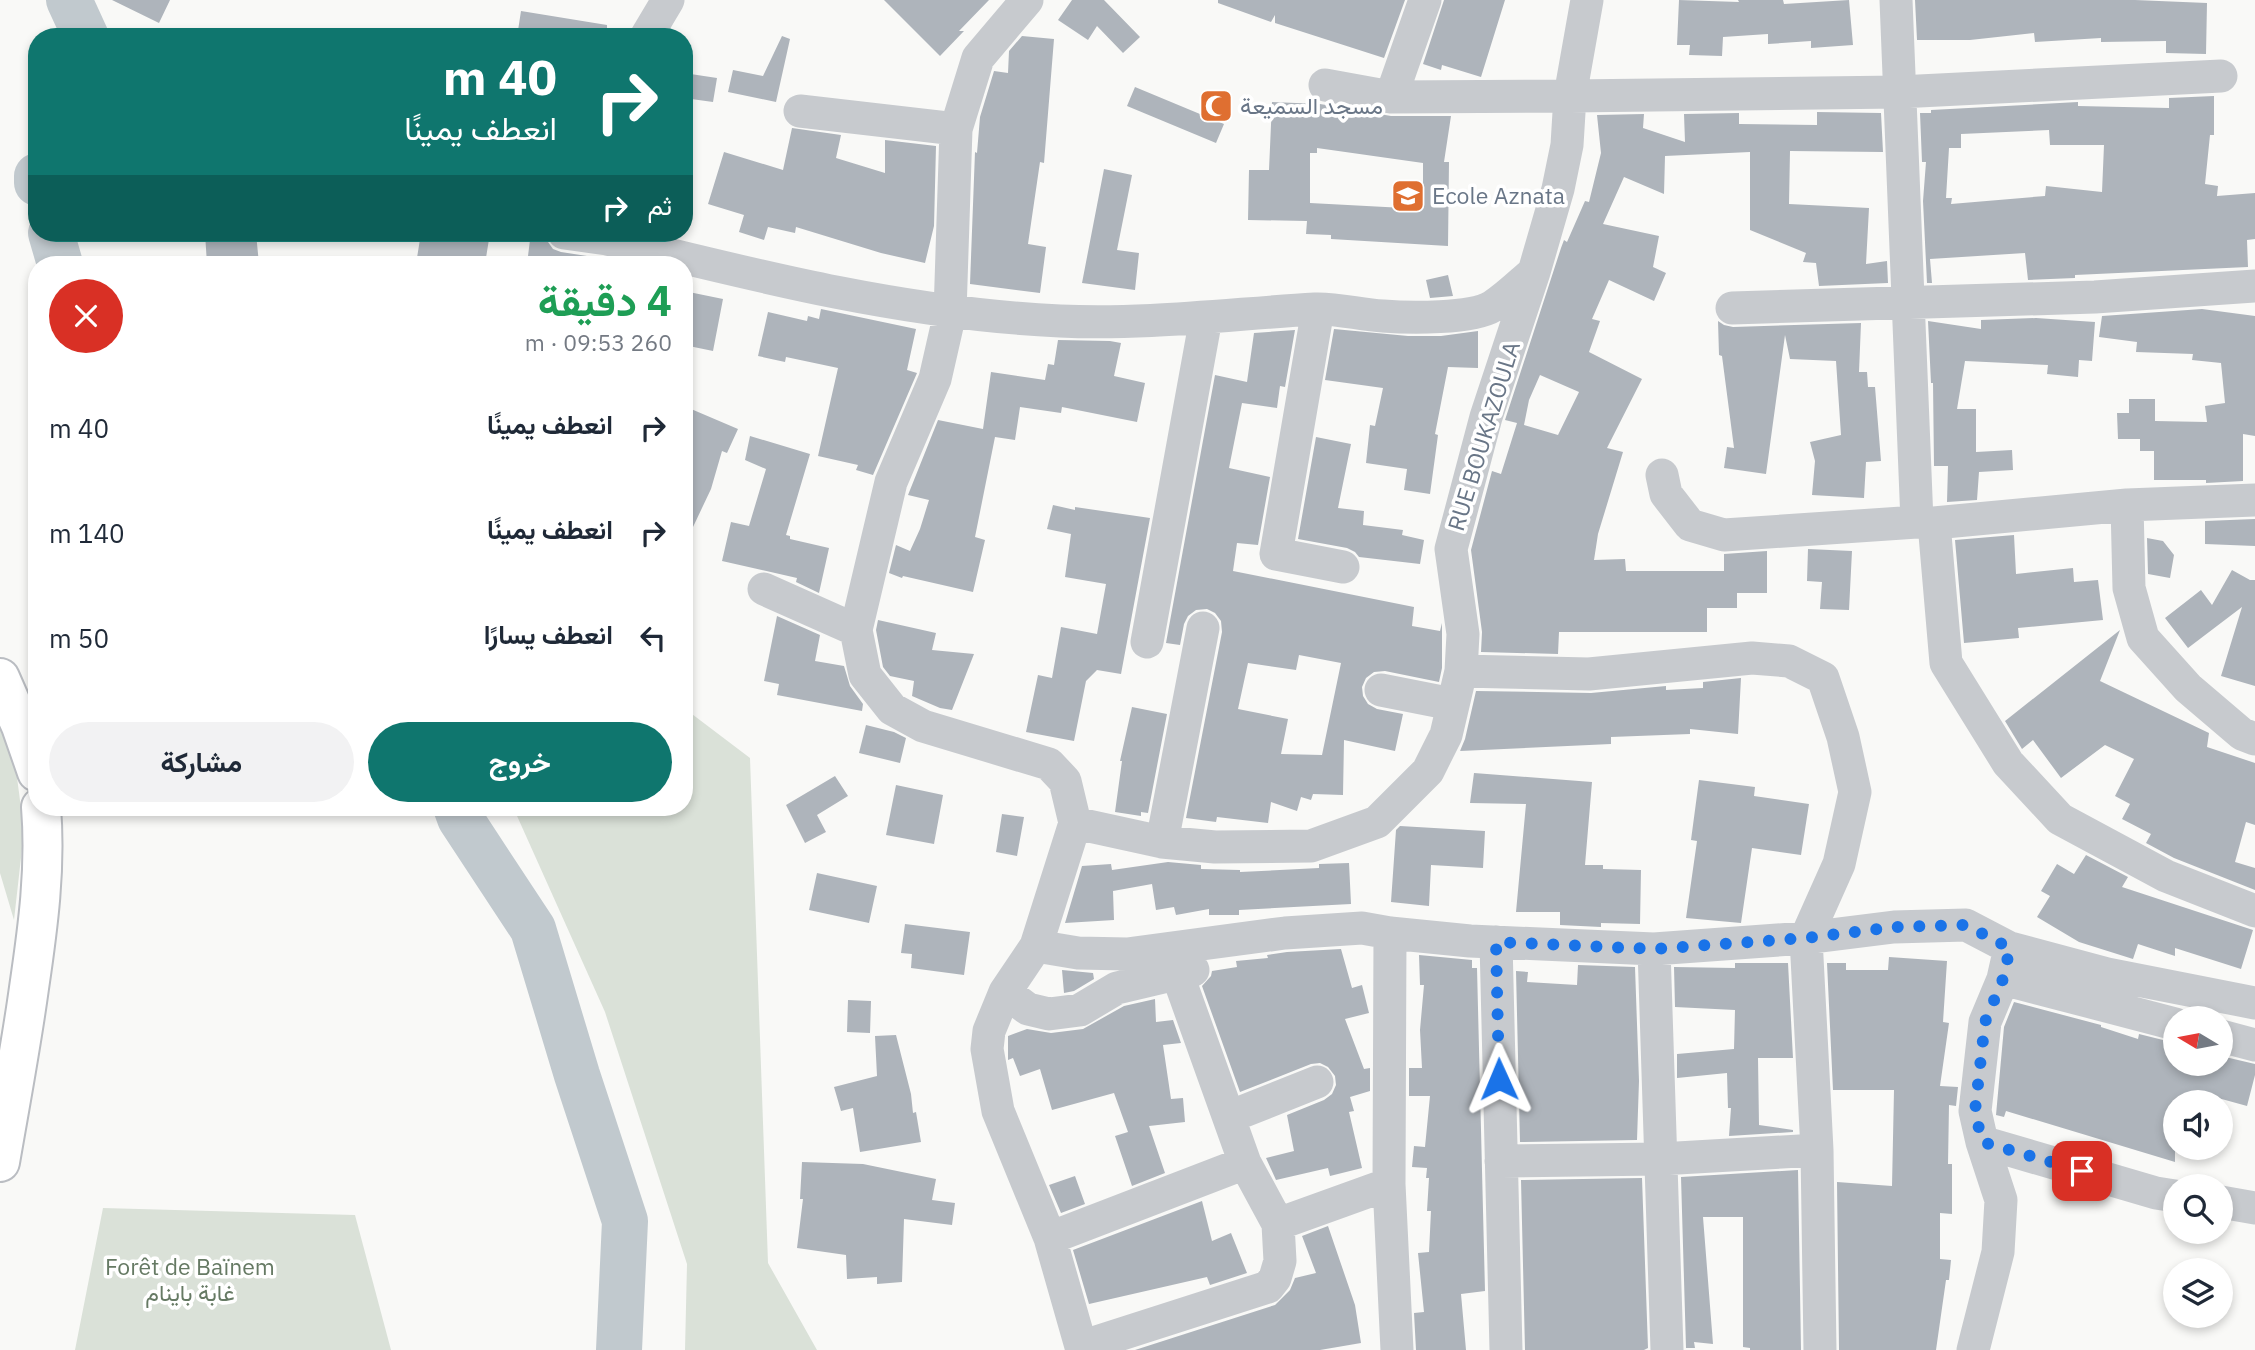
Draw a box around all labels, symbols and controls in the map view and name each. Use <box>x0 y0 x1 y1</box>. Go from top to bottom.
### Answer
text: 40 m <box>443 45 557 108</box>
icon: right <box>581 56 672 147</box>
mosque icon: مسجد السميعة <box>1197 87 1235 125</box>
place label: مسجد السميعة <box>1240 90 1383 120</box>
text: انعطف يمينًا <box>404 107 557 149</box>
school or university icon: Ecole Aznata <box>1389 177 1427 215</box>
place label: Ecole Aznata <box>1432 180 1565 210</box>
text: ثم <box>648 188 672 222</box>
icon: right <box>596 189 634 227</box>
text: 4 دقيقة <box>538 273 672 328</box>
button: close <box>49 279 123 353</box>
text: 260 m · 09:53 <box>525 327 672 357</box>
street label: RUE BOUKAZOULA <box>1440 337 1526 534</box>
text: انعطف يمينًا <box>487 407 613 441</box>
icon: right <box>634 409 672 447</box>
text: 40 m <box>49 411 109 445</box>
text: انعطف يمينًا <box>487 512 613 546</box>
icon: right <box>634 514 672 552</box>
text: 140 m <box>49 516 125 550</box>
text: انعطف يسارًا <box>484 617 613 651</box>
icon: left <box>634 619 672 657</box>
text: 50 m <box>49 621 109 655</box>
button: مشاركة <box>49 722 354 802</box>
button: خروج <box>368 722 672 802</box>
north arrow <box>2163 1006 2233 1076</box>
map controls <box>2163 1006 2233 1328</box>
position arrow <box>1462 1042 1536 1116</box>
button: sound <box>2163 1090 2233 1160</box>
pin <box>2052 1141 2112 1201</box>
icon: arrive <box>2063 1152 2101 1190</box>
button: search <box>2163 1174 2233 1244</box>
park label: Forêt de Baïnem غابة باينام <box>105 1251 275 1308</box>
button: layers <box>2163 1258 2233 1328</box>

